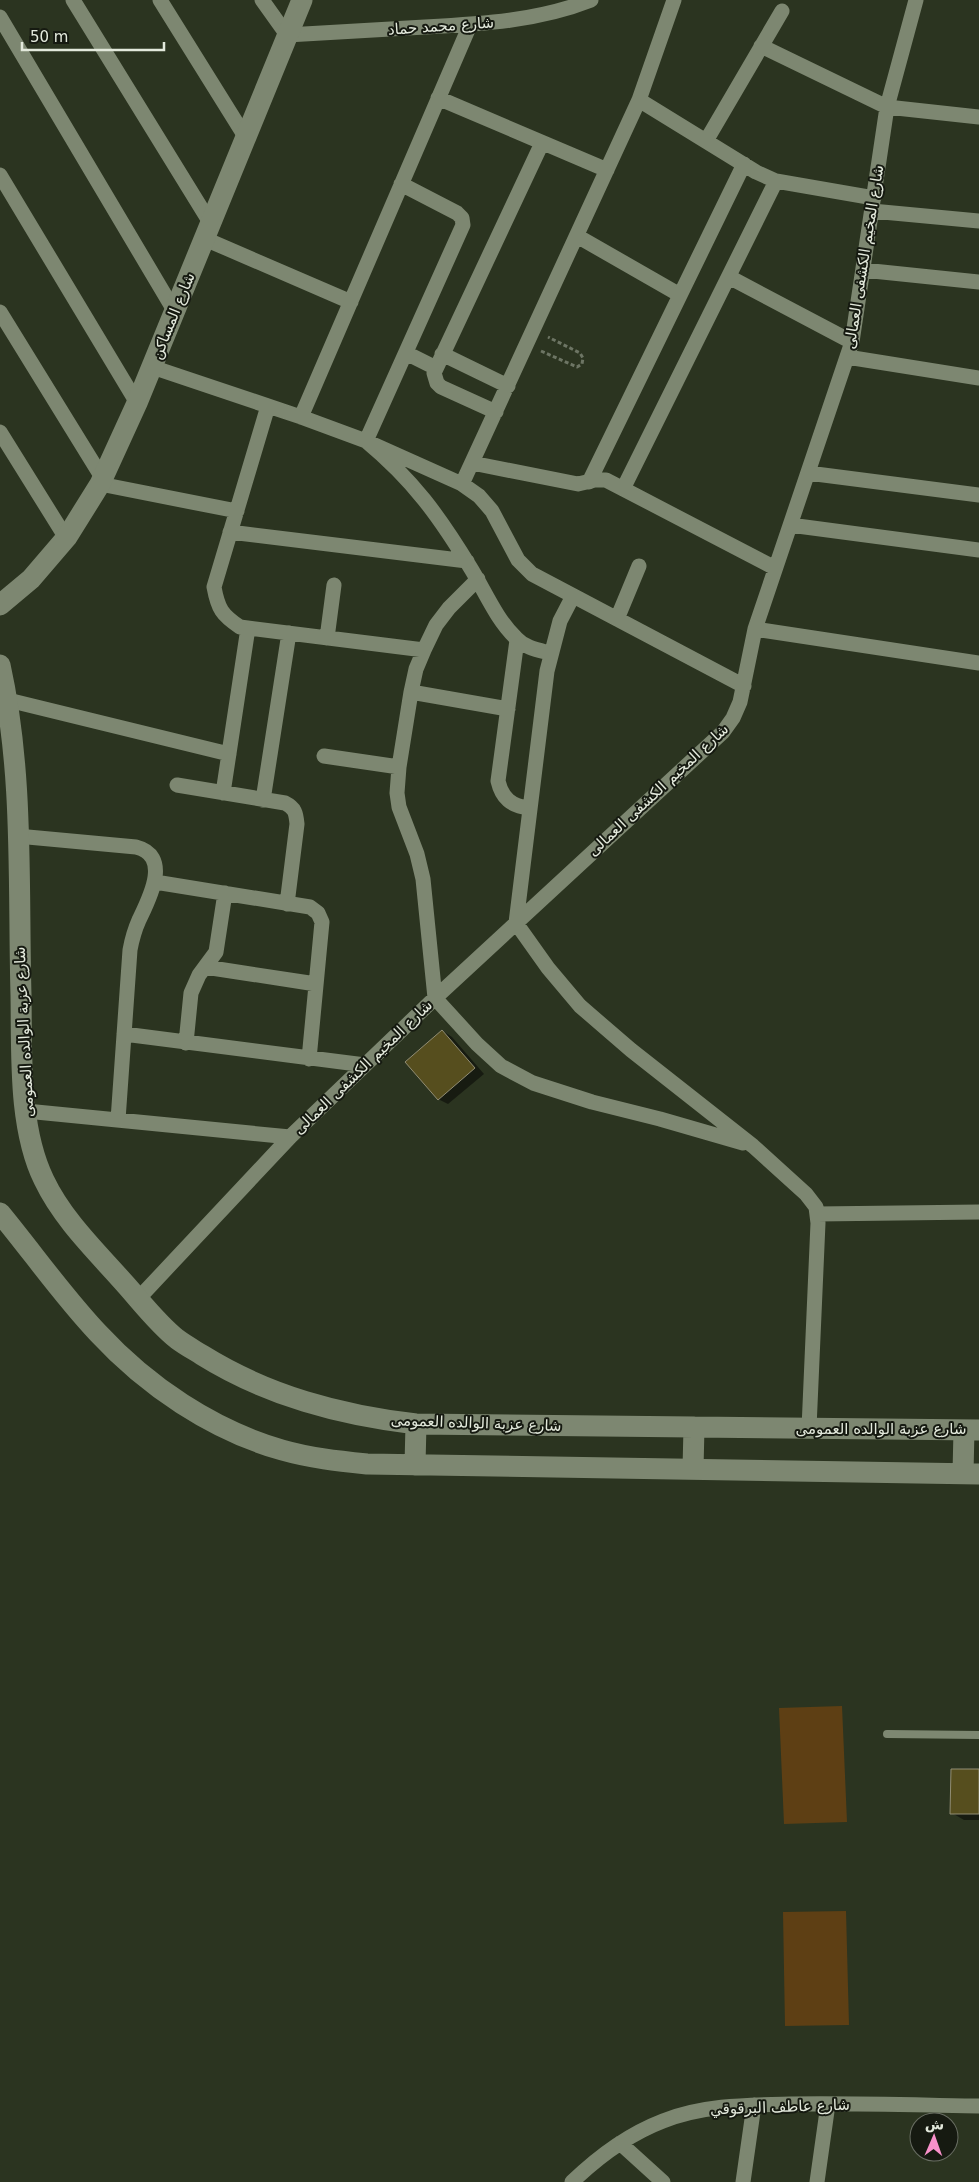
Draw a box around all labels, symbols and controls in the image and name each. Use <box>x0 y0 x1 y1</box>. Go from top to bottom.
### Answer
street label: شارع محمد حماد <box>387 13 495 39</box>
scale bar <box>22 20 165 52</box>
text: 50 m <box>30 28 68 46</box>
street label: شارع المخيم الكشفى العمالى <box>841 164 887 350</box>
street label: شارع المساكن <box>147 270 199 362</box>
street label: شارع المخيم الكشفى العمالى <box>584 720 732 860</box>
street label: شارع عزبة الوالده العمومى <box>11 946 37 1118</box>
street label: شارع المخيم الكشفى العمالى <box>290 996 436 1138</box>
street label: شارع عزبة الوالده العمومى <box>390 1411 562 1435</box>
street label: شارع عزبة الوالده العمومى <box>796 1420 966 1438</box>
street label: شارع عاطف البرقوقي <box>710 2096 850 2119</box>
north arrow <box>909 2112 959 2162</box>
text: ش <box>925 2116 944 2132</box>

